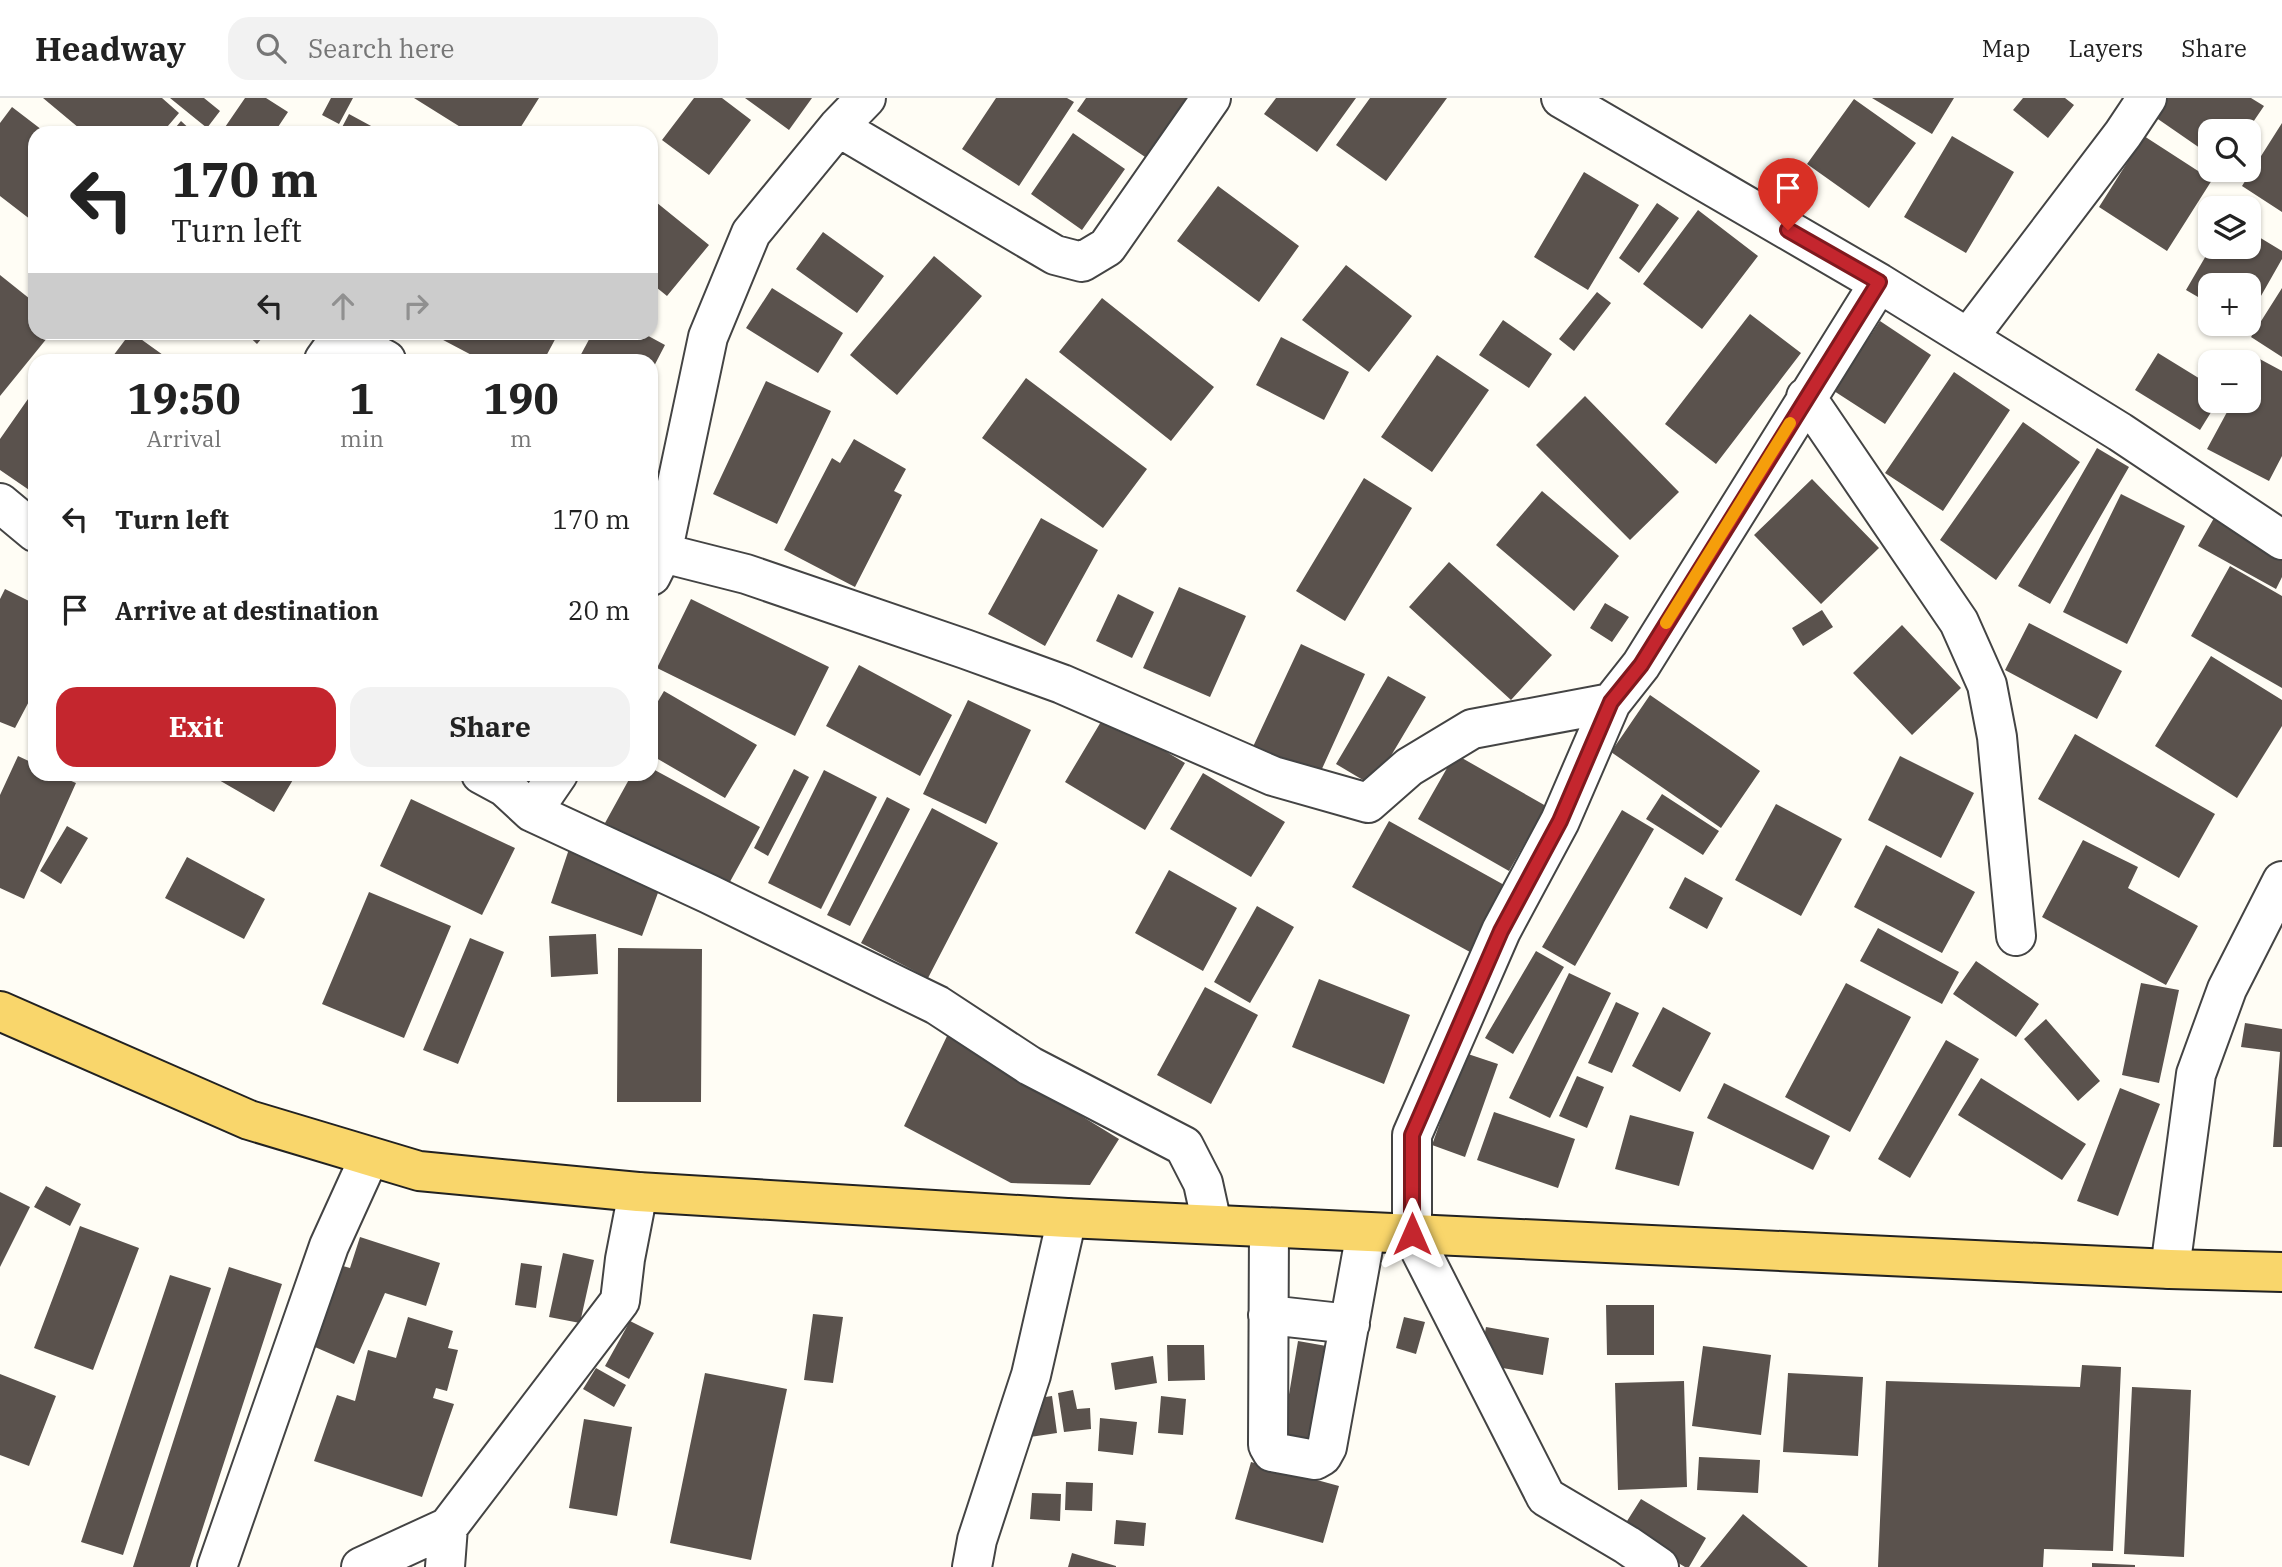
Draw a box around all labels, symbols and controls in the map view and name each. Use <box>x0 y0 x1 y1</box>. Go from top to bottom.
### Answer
search box <box>228 17 718 80</box>
text: Headway <box>35 27 186 70</box>
icon: search <box>252 29 290 67</box>
text: Search here <box>308 31 454 65</box>
text: Map <box>1982 32 2030 64</box>
text: Layers <box>2068 32 2143 64</box>
text: Share <box>2181 32 2247 64</box>
map controls <box>2198 119 2261 413</box>
button: search <box>2198 119 2261 182</box>
text: 170 m <box>171 147 318 210</box>
icon: left <box>56 154 147 245</box>
pin <box>1758 158 1818 230</box>
icon: arrive <box>1769 169 1807 207</box>
button: layers <box>2198 196 2261 259</box>
text: Turn left <box>171 209 302 251</box>
button: + <box>2198 273 2261 336</box>
icon: left <box>251 287 289 325</box>
icon: ahead <box>324 287 362 325</box>
icon: right <box>397 287 435 325</box>
button: − <box>2198 350 2261 413</box>
text: 19:50 <box>127 371 241 426</box>
text: 1 <box>349 371 375 426</box>
text: 190 <box>483 371 559 426</box>
text: Arrival <box>147 423 221 453</box>
text: min <box>340 423 384 453</box>
text: m <box>510 423 532 453</box>
icon: left <box>56 500 94 538</box>
text: Turn left <box>115 502 229 536</box>
text: 170 m <box>552 502 630 536</box>
icon: arrive <box>56 591 94 629</box>
text: Arrive at destination <box>115 593 379 627</box>
text: 20 m <box>568 593 630 627</box>
button: Exit <box>56 687 336 767</box>
button: Share <box>350 687 630 767</box>
position arrow <box>1375 1197 1449 1271</box>

